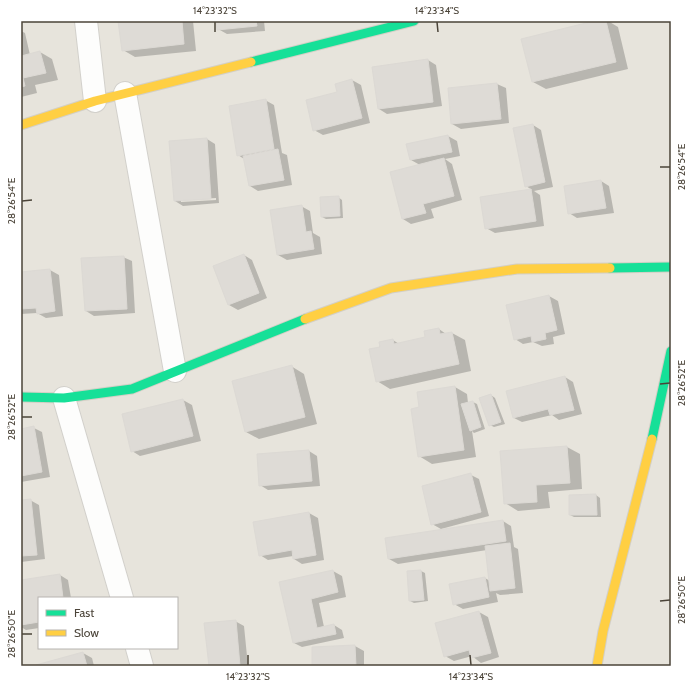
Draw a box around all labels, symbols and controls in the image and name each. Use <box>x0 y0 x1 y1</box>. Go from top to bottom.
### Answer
text: 14°23'32"S <box>193 4 237 17</box>
text: 14°23'34"S <box>415 4 459 17</box>
text: 28°26'54"E <box>675 143 688 190</box>
text: 28°26'54"E <box>5 177 18 224</box>
text: 28°26'52"E <box>675 359 688 406</box>
text: 28°26'52"E <box>5 393 18 440</box>
text: 28°26'50"E <box>675 576 688 624</box>
legend <box>38 597 178 649</box>
text: Fast <box>74 605 94 620</box>
text: 28°26'50"E <box>5 610 18 658</box>
text: Slow <box>74 625 99 640</box>
text: 14°23'32"S <box>226 670 270 683</box>
text: 14°23'34"S <box>449 670 493 683</box>

